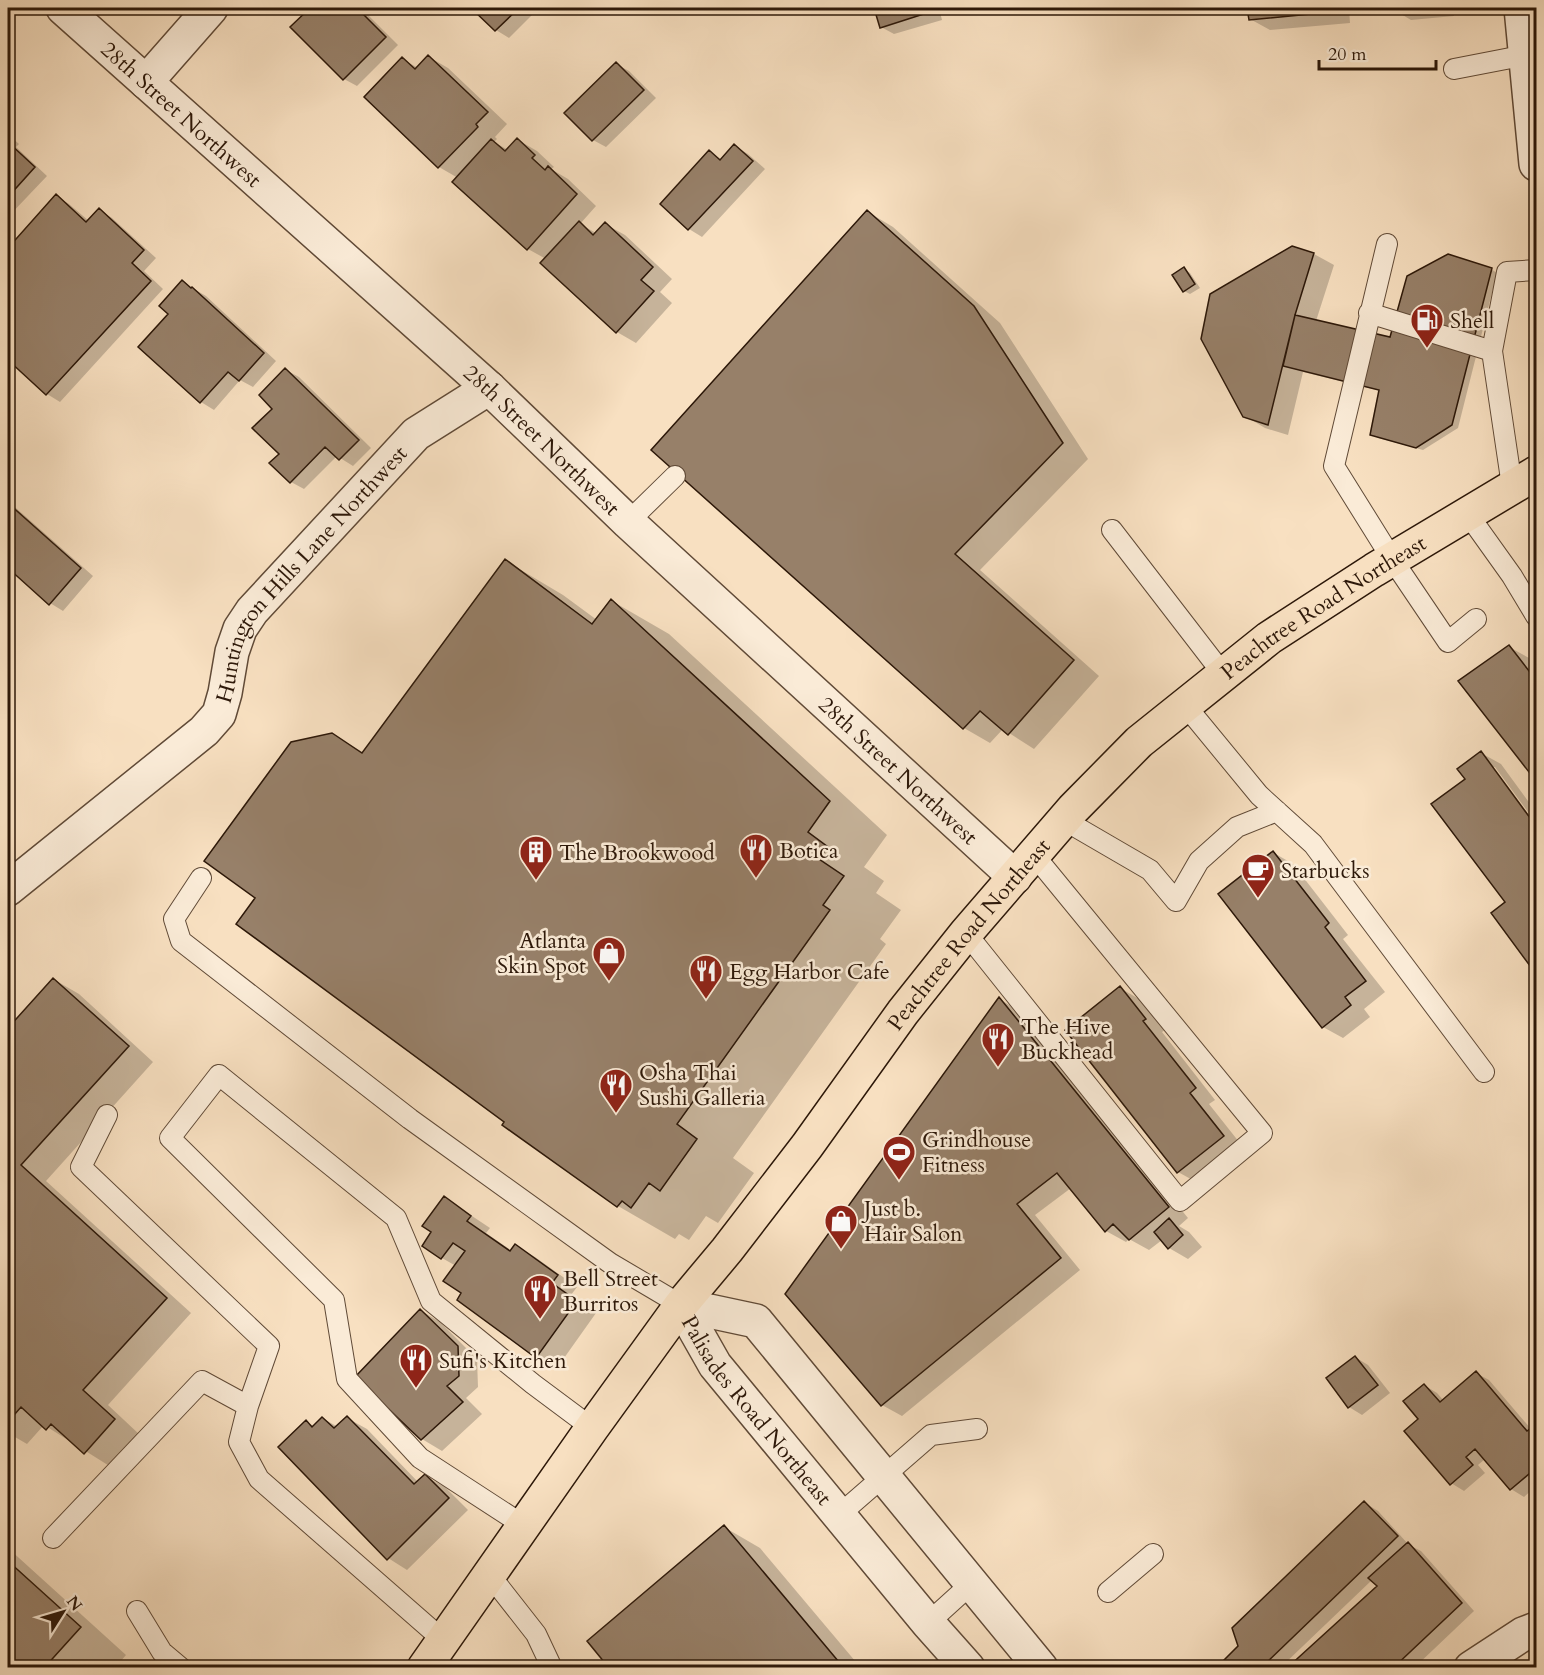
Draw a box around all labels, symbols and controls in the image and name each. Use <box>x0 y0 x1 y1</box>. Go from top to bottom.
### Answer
scale bar <box>1319 33 1436 71</box>
street label: 28th Street Northwest <box>94 35 268 194</box>
text: 20 m <box>1328 42 1367 67</box>
fuel station icon: Shell <box>1409 302 1445 349</box>
place label: Shell <box>1450 306 1495 336</box>
street label: 28th Street Northwest <box>457 358 626 523</box>
street label: Huntington Hills Lane Northwest <box>209 439 414 706</box>
street label: Peachtree Road Northeast <box>1214 528 1432 687</box>
street label: 28th Street Northwest <box>812 690 984 852</box>
restaurant icon: Botica <box>738 832 774 879</box>
street label: Peachtree Road Northeast <box>880 832 1057 1037</box>
building icon: The Brookwood <box>518 834 554 881</box>
place label: Botica <box>779 836 839 866</box>
place label: The Brookwood <box>559 838 715 868</box>
cafe icon: Starbucks <box>1240 852 1276 899</box>
place label: Starbucks <box>1281 856 1370 886</box>
place label: Atlanta Skin Spot <box>497 926 586 981</box>
shop icon: Atlanta Skin Spot <box>591 935 627 982</box>
restaurant icon: Egg Harbor Cafe <box>688 953 724 1000</box>
place label: Egg Harbor Cafe <box>729 957 890 987</box>
place label: The Hive Buckhead <box>1021 1012 1113 1067</box>
restaurant icon: The Hive Buckhead <box>980 1021 1016 1068</box>
place label: Osha Thai Sushi Galleria <box>639 1058 766 1113</box>
restaurant icon: Osha Thai Sushi Galleria <box>598 1067 634 1114</box>
place label: Grindhouse Fitness <box>922 1125 1031 1180</box>
sports icon: Grindhouse Fitness <box>881 1134 917 1181</box>
place label: Just b. Hair Salon <box>861 1194 963 1249</box>
shop icon: Just b. Hair Salon <box>823 1203 859 1250</box>
place label: Bell Street Burritos <box>563 1264 658 1319</box>
restaurant icon: Bell Street Burritos <box>522 1273 558 1320</box>
street label: Palisades Road Northeast <box>674 1310 839 1512</box>
restaurant icon: Sufi's Kitchen <box>398 1342 434 1389</box>
place label: Sufi's Kitchen <box>439 1346 567 1376</box>
north arrow <box>33 1582 93 1642</box>
text: N <box>61 1591 87 1616</box>

